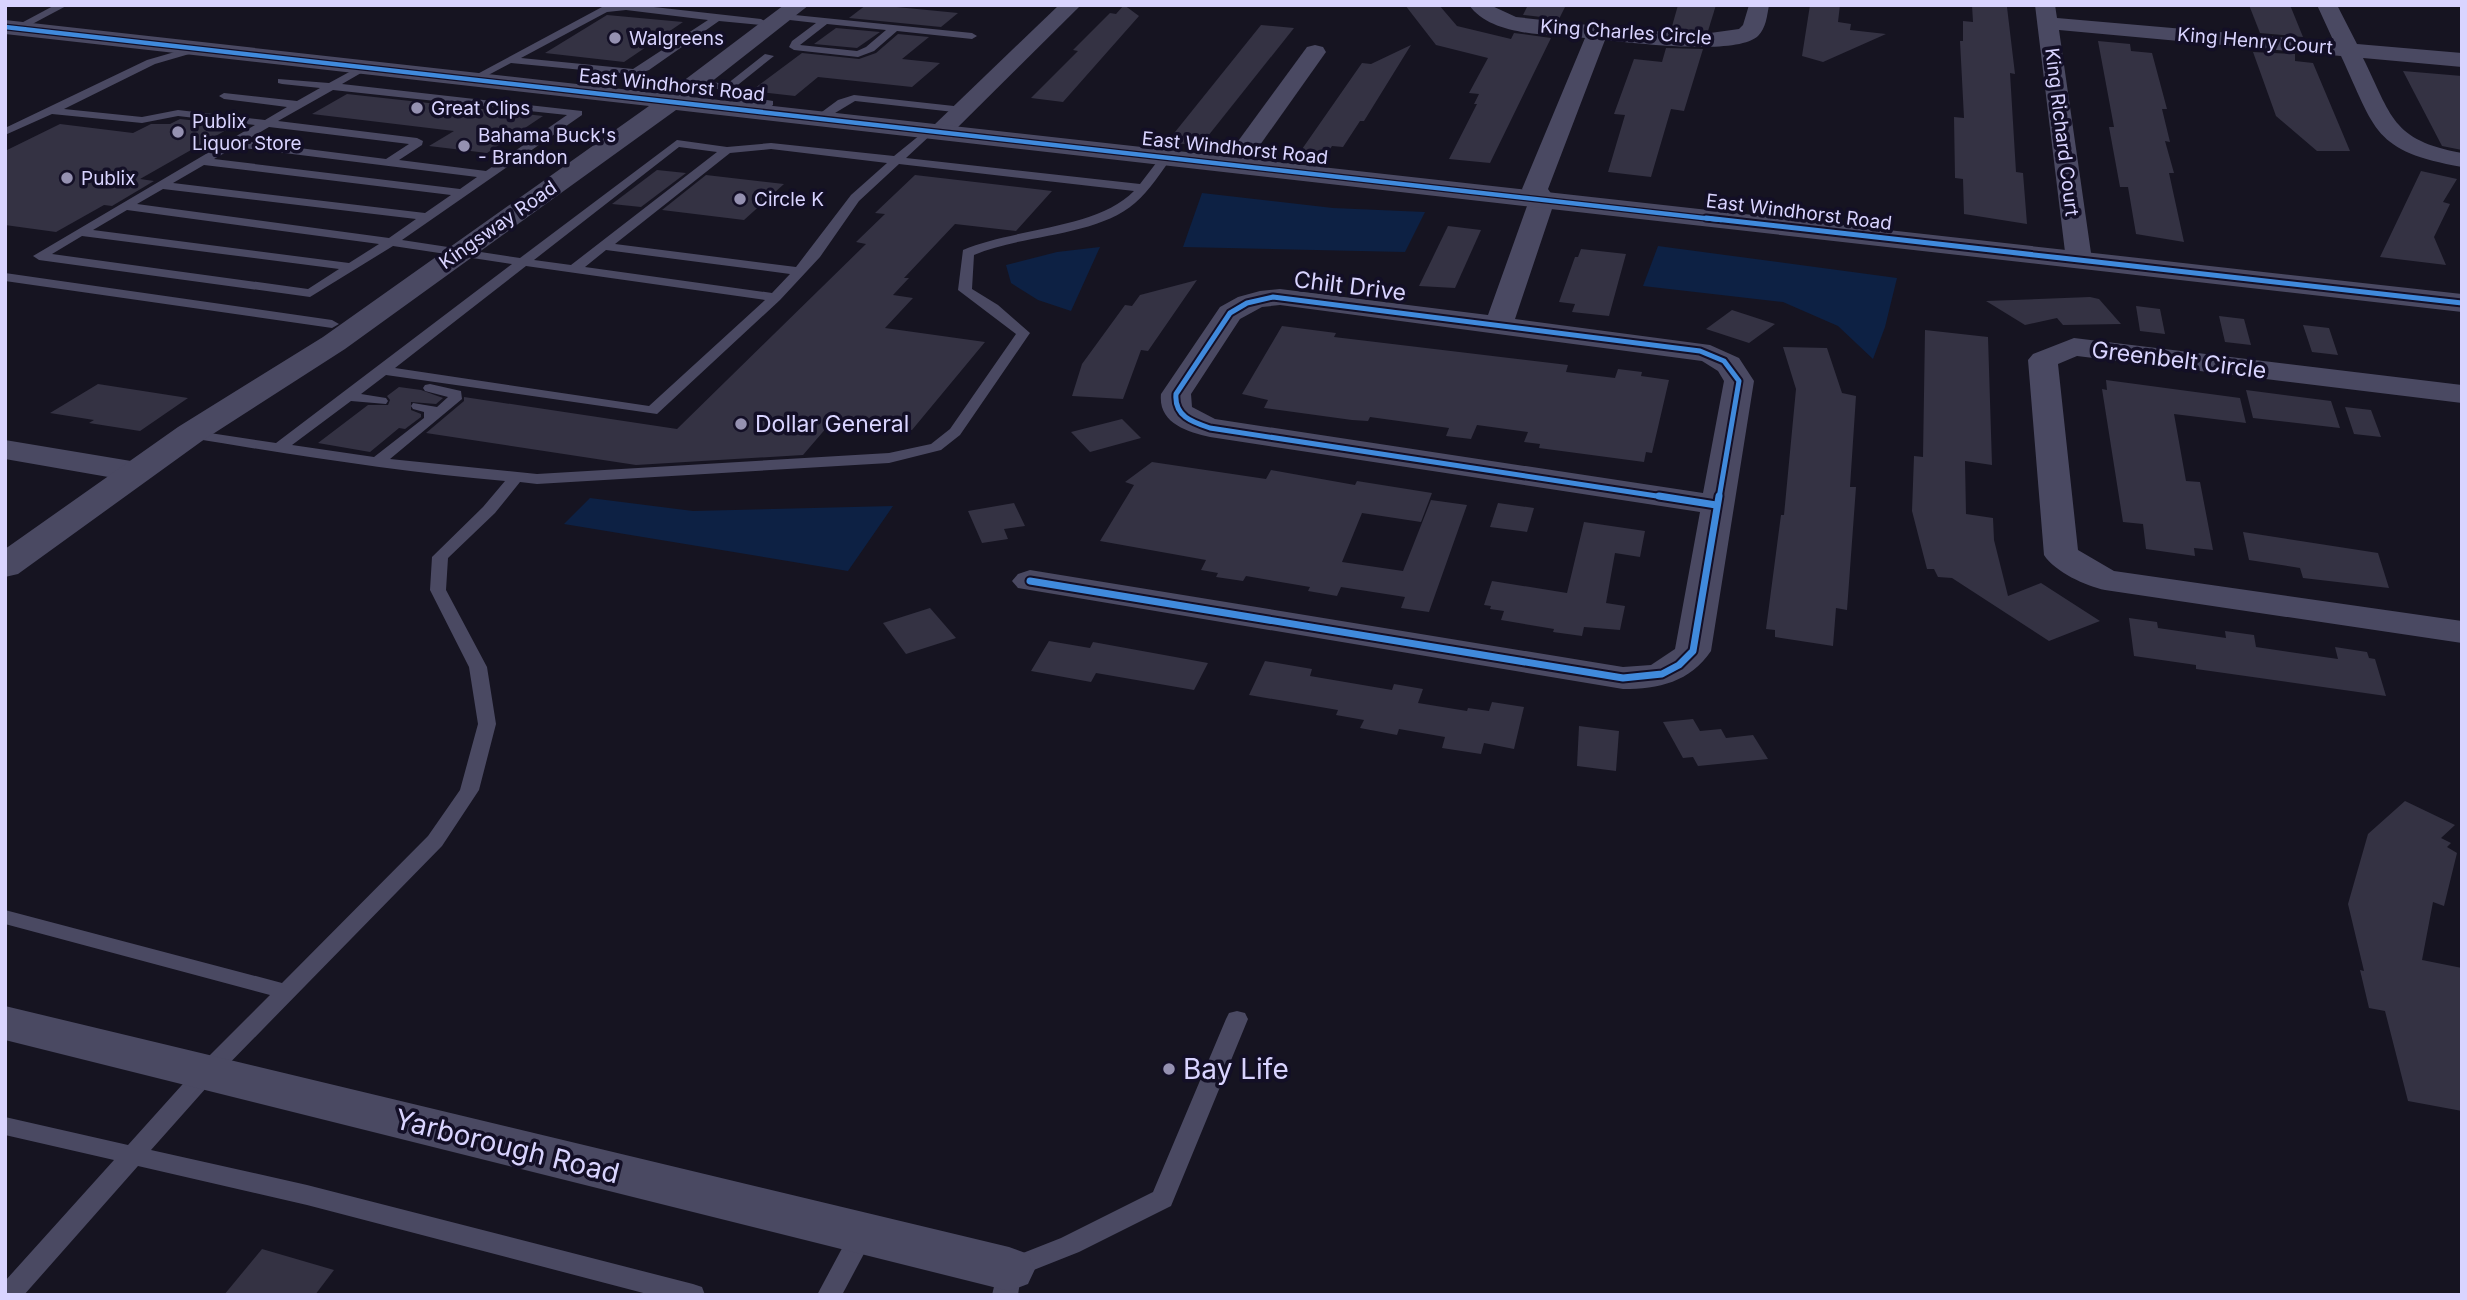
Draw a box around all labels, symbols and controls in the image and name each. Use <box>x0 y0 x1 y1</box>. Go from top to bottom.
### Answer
street label: King Charles Circle <box>1539 15 1713 49</box>
street label: King Henry Court <box>2176 23 2334 59</box>
place label: Walgreens <box>629 27 724 50</box>
marker: Walgreens <box>607 30 623 46</box>
street label: King Richard Court <box>2040 46 2084 218</box>
street label: East Windhorst Road <box>578 64 766 106</box>
place label: Great Clips <box>431 97 530 120</box>
marker: Great Clips <box>409 100 425 116</box>
place label: Publix Liquor Store <box>192 110 302 155</box>
marker: Publix Liquor Store <box>170 124 186 140</box>
place label: Bahama Buck's - Brandon <box>478 124 616 169</box>
street label: East Windhorst Road <box>1141 127 1329 169</box>
marker: Bahama Buck's - Brandon <box>456 138 472 154</box>
place label: Publix <box>81 167 136 190</box>
marker: Publix <box>59 170 75 186</box>
street label: Kingsway Road <box>435 176 561 274</box>
place label: Circle K <box>754 188 824 211</box>
street label: East Windhorst Road <box>1705 189 1893 235</box>
marker: Circle K <box>732 191 748 207</box>
street label: Chilt Drive <box>1292 265 1408 307</box>
street label: Greenbelt Circle <box>2090 335 2268 385</box>
place label: Dollar General <box>755 410 909 438</box>
marker: Dollar General <box>733 416 749 432</box>
place label: Bay Life <box>1183 1052 1289 1086</box>
marker: Bay Life <box>1161 1061 1177 1077</box>
street label: Yarborough Road <box>391 1102 623 1190</box>

